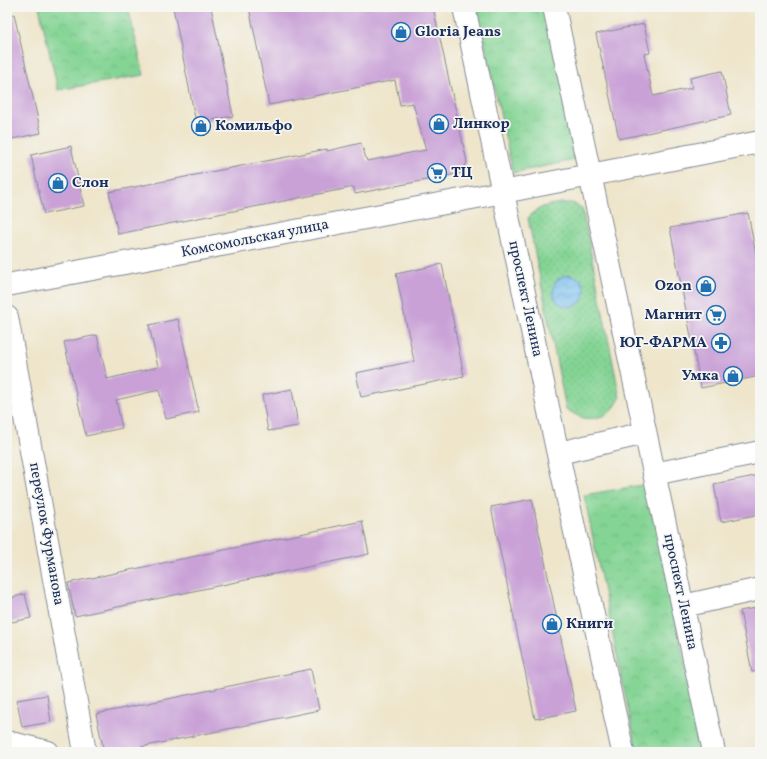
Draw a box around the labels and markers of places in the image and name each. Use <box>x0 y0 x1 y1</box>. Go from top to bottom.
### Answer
shop icon: Gloria Jeans <box>390 21 412 43</box>
place label: Gloria Jeans <box>415 22 501 43</box>
shop icon: Линкор <box>428 113 450 135</box>
place label: Линкор <box>453 114 510 135</box>
shop icon: Комильфо <box>190 115 212 137</box>
place label: Комильфо <box>215 116 293 137</box>
supermarket icon: ТЦ <box>426 162 448 184</box>
place label: ТЦ <box>451 163 473 184</box>
shop icon: Слон <box>47 172 69 194</box>
place label: Слон <box>72 173 109 194</box>
shop icon: Ozon <box>695 275 717 297</box>
place label: Ozon <box>655 276 692 297</box>
supermarket icon: Магнит <box>705 304 727 326</box>
place label: Магнит <box>645 305 703 326</box>
pharmacy icon: ЮГ-ФАРМА <box>710 332 732 354</box>
place label: ЮГ-ФАРМА <box>619 333 707 354</box>
shop icon: Умка <box>722 365 744 387</box>
place label: Умка <box>682 366 719 387</box>
shop icon: Книги <box>541 613 563 635</box>
place label: Книги <box>566 614 614 635</box>

